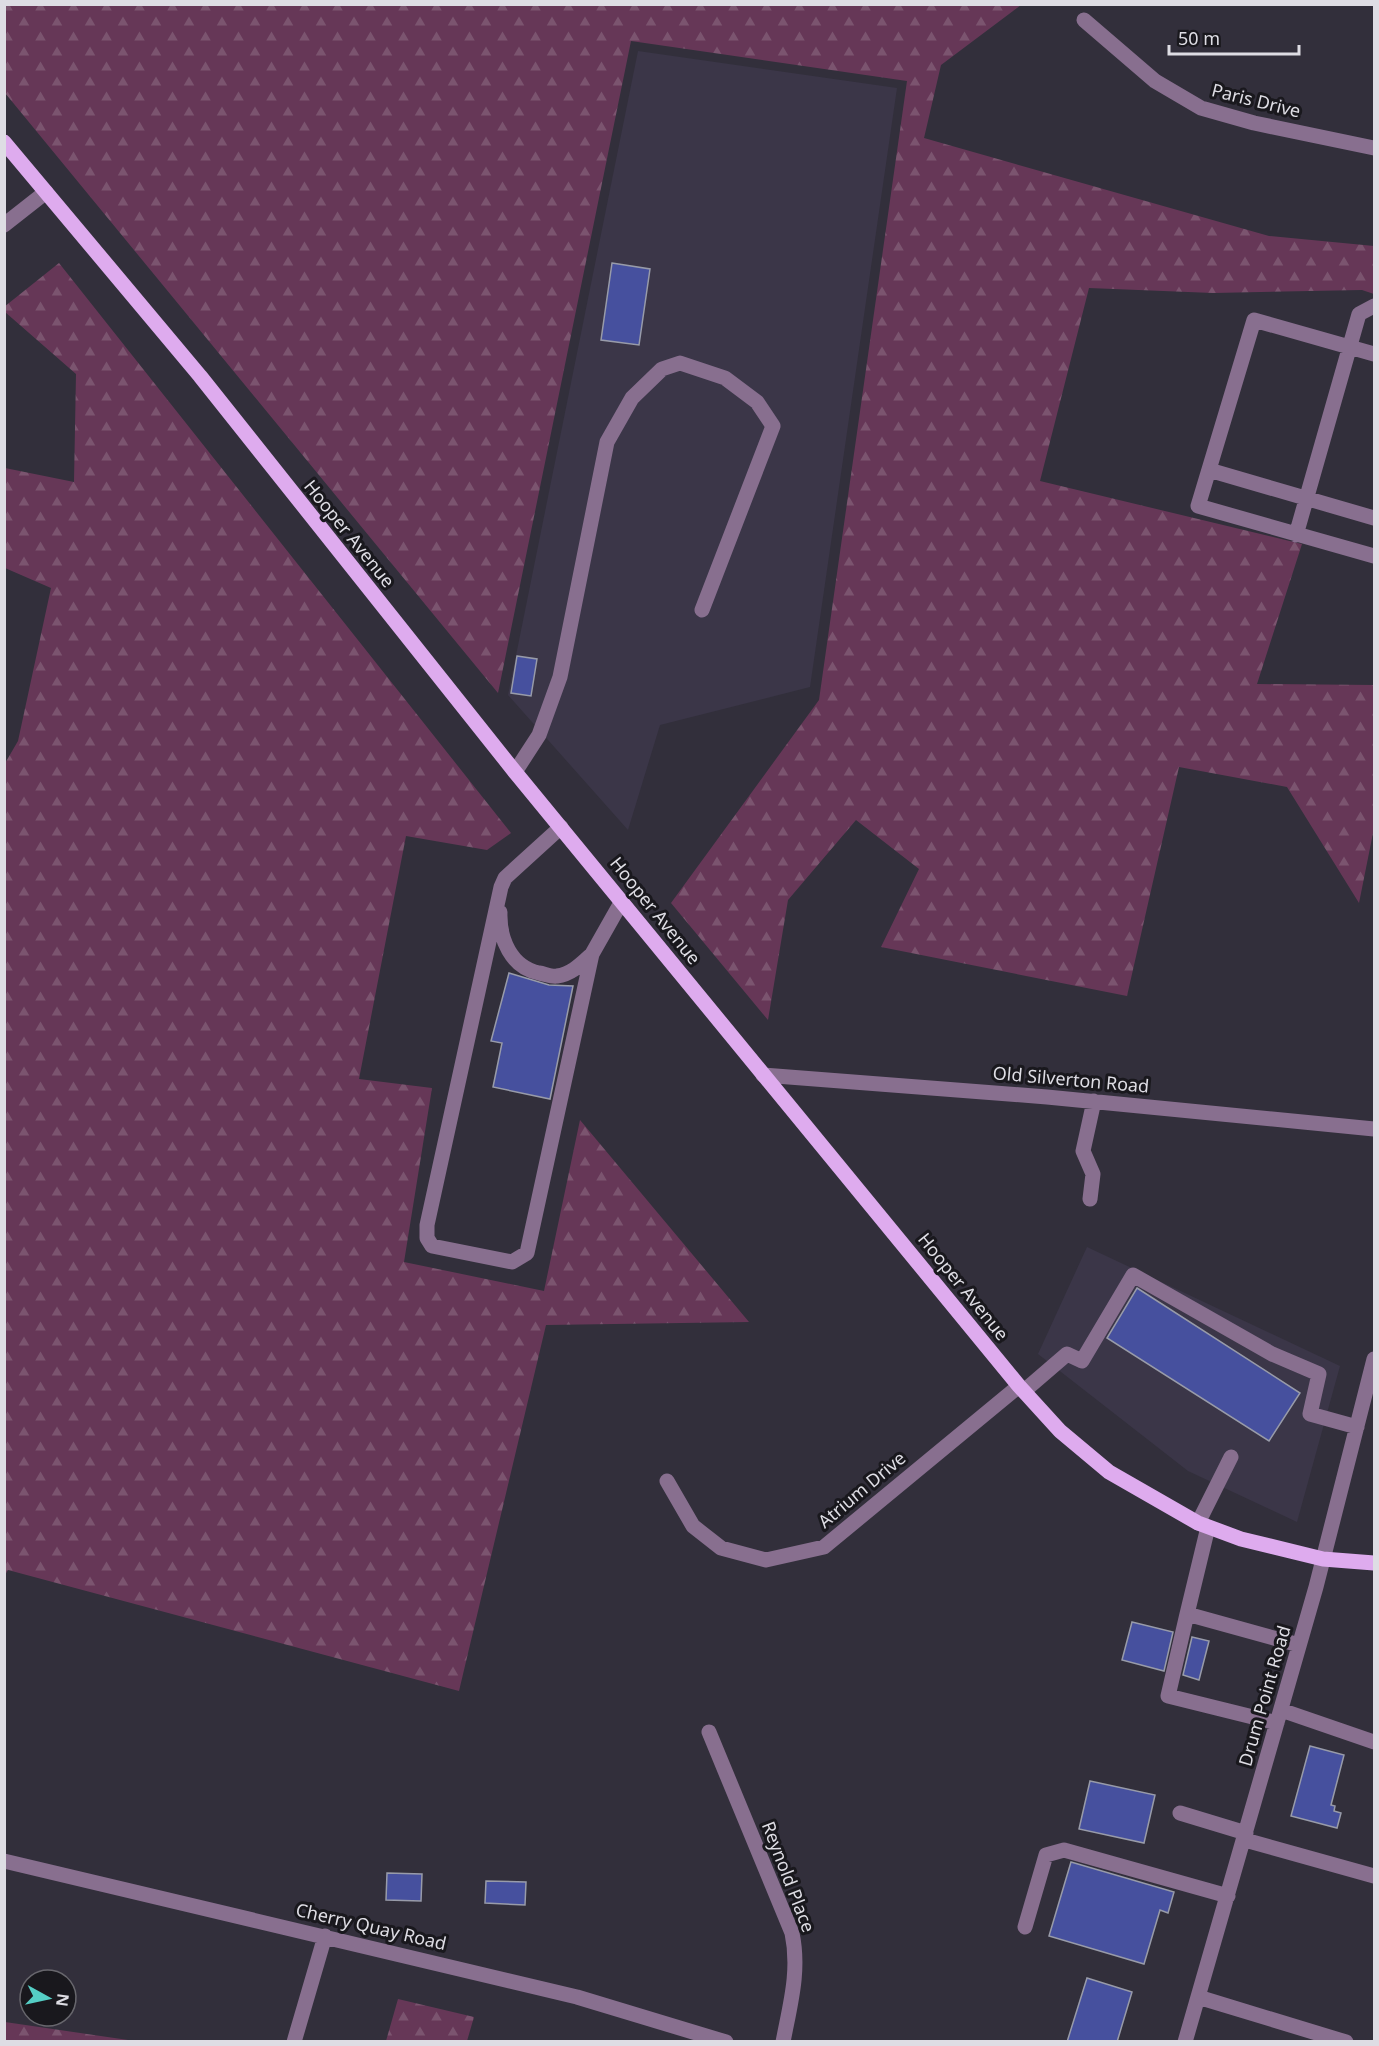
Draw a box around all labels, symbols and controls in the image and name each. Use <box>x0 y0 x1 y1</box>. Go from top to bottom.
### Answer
scale bar <box>1169 18 1300 56</box>
text: 50 m <box>1178 26 1220 50</box>
street label: Paris Drive <box>1209 77 1303 123</box>
street label: Hooper Avenue <box>299 475 401 592</box>
street label: Hooper Avenue <box>605 852 707 969</box>
street label: Old Silverton Road <box>992 1060 1150 1098</box>
street label: Hooper Avenue <box>913 1228 1015 1345</box>
street label: Atrium Drive <box>813 1446 910 1533</box>
street label: Drum Point Road <box>1232 1623 1296 1769</box>
street label: Reynold Place <box>757 1818 821 1936</box>
street label: Cherry Quay Road <box>294 1897 449 1955</box>
north arrow <box>18 1968 78 2028</box>
text: N <box>51 1992 75 2008</box>

